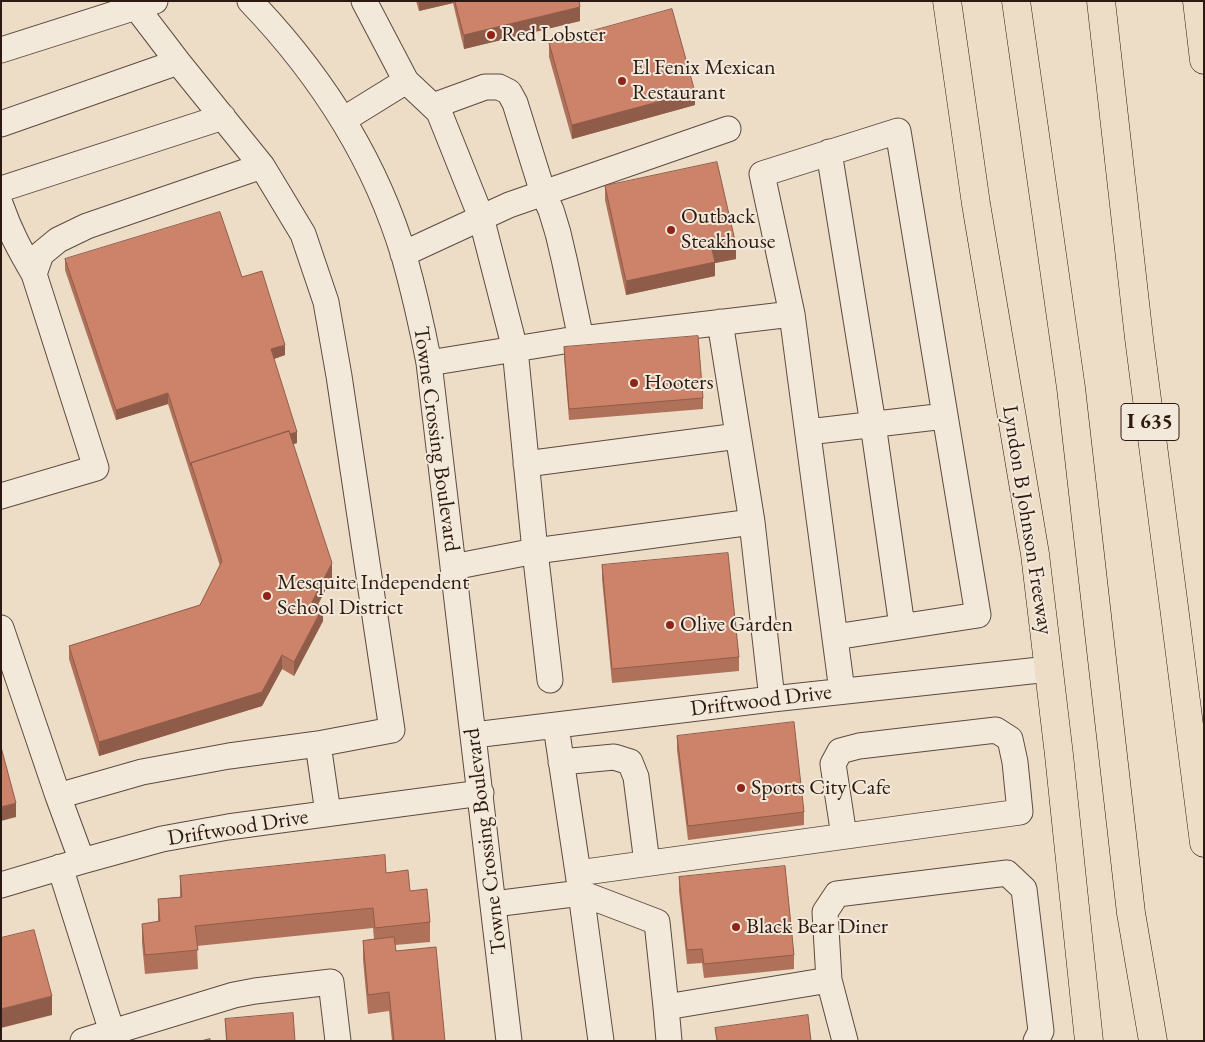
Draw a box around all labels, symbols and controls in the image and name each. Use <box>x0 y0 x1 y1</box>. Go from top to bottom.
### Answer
place label: Red Lobster <box>501 22 606 48</box>
marker: Red Lobster <box>485 29 497 41</box>
place label: El Fenix Mexican Restaurant <box>632 55 776 106</box>
marker: El Fenix Mexican Restaurant <box>616 75 628 87</box>
place label: Outback Steakhouse <box>681 204 775 255</box>
marker: Outback Steakhouse <box>665 224 677 236</box>
street label: Towne Crossing Boulevard <box>407 325 465 553</box>
place label: Hooters <box>644 370 714 396</box>
marker: Hooters <box>628 377 640 389</box>
street label: Lyndon B Johnson Freeway <box>996 403 1058 637</box>
road number: I 635 <box>1121 404 1179 441</box>
place label: Mesquite Independent School District <box>277 570 469 622</box>
marker: Mesquite Independent School District <box>261 590 273 602</box>
place label: Olive Garden <box>680 612 793 638</box>
marker: Olive Garden <box>664 619 676 631</box>
street label: Driftwood Drive <box>689 679 833 723</box>
street label: Towne Crossing Boulevard <box>459 726 513 956</box>
place label: Sports City Cafe <box>751 775 891 801</box>
marker: Sports City Cafe <box>735 782 747 794</box>
street label: Driftwood Drive <box>166 804 310 852</box>
place label: Black Bear Diner <box>746 914 888 940</box>
marker: Black Bear Diner <box>730 921 742 933</box>

